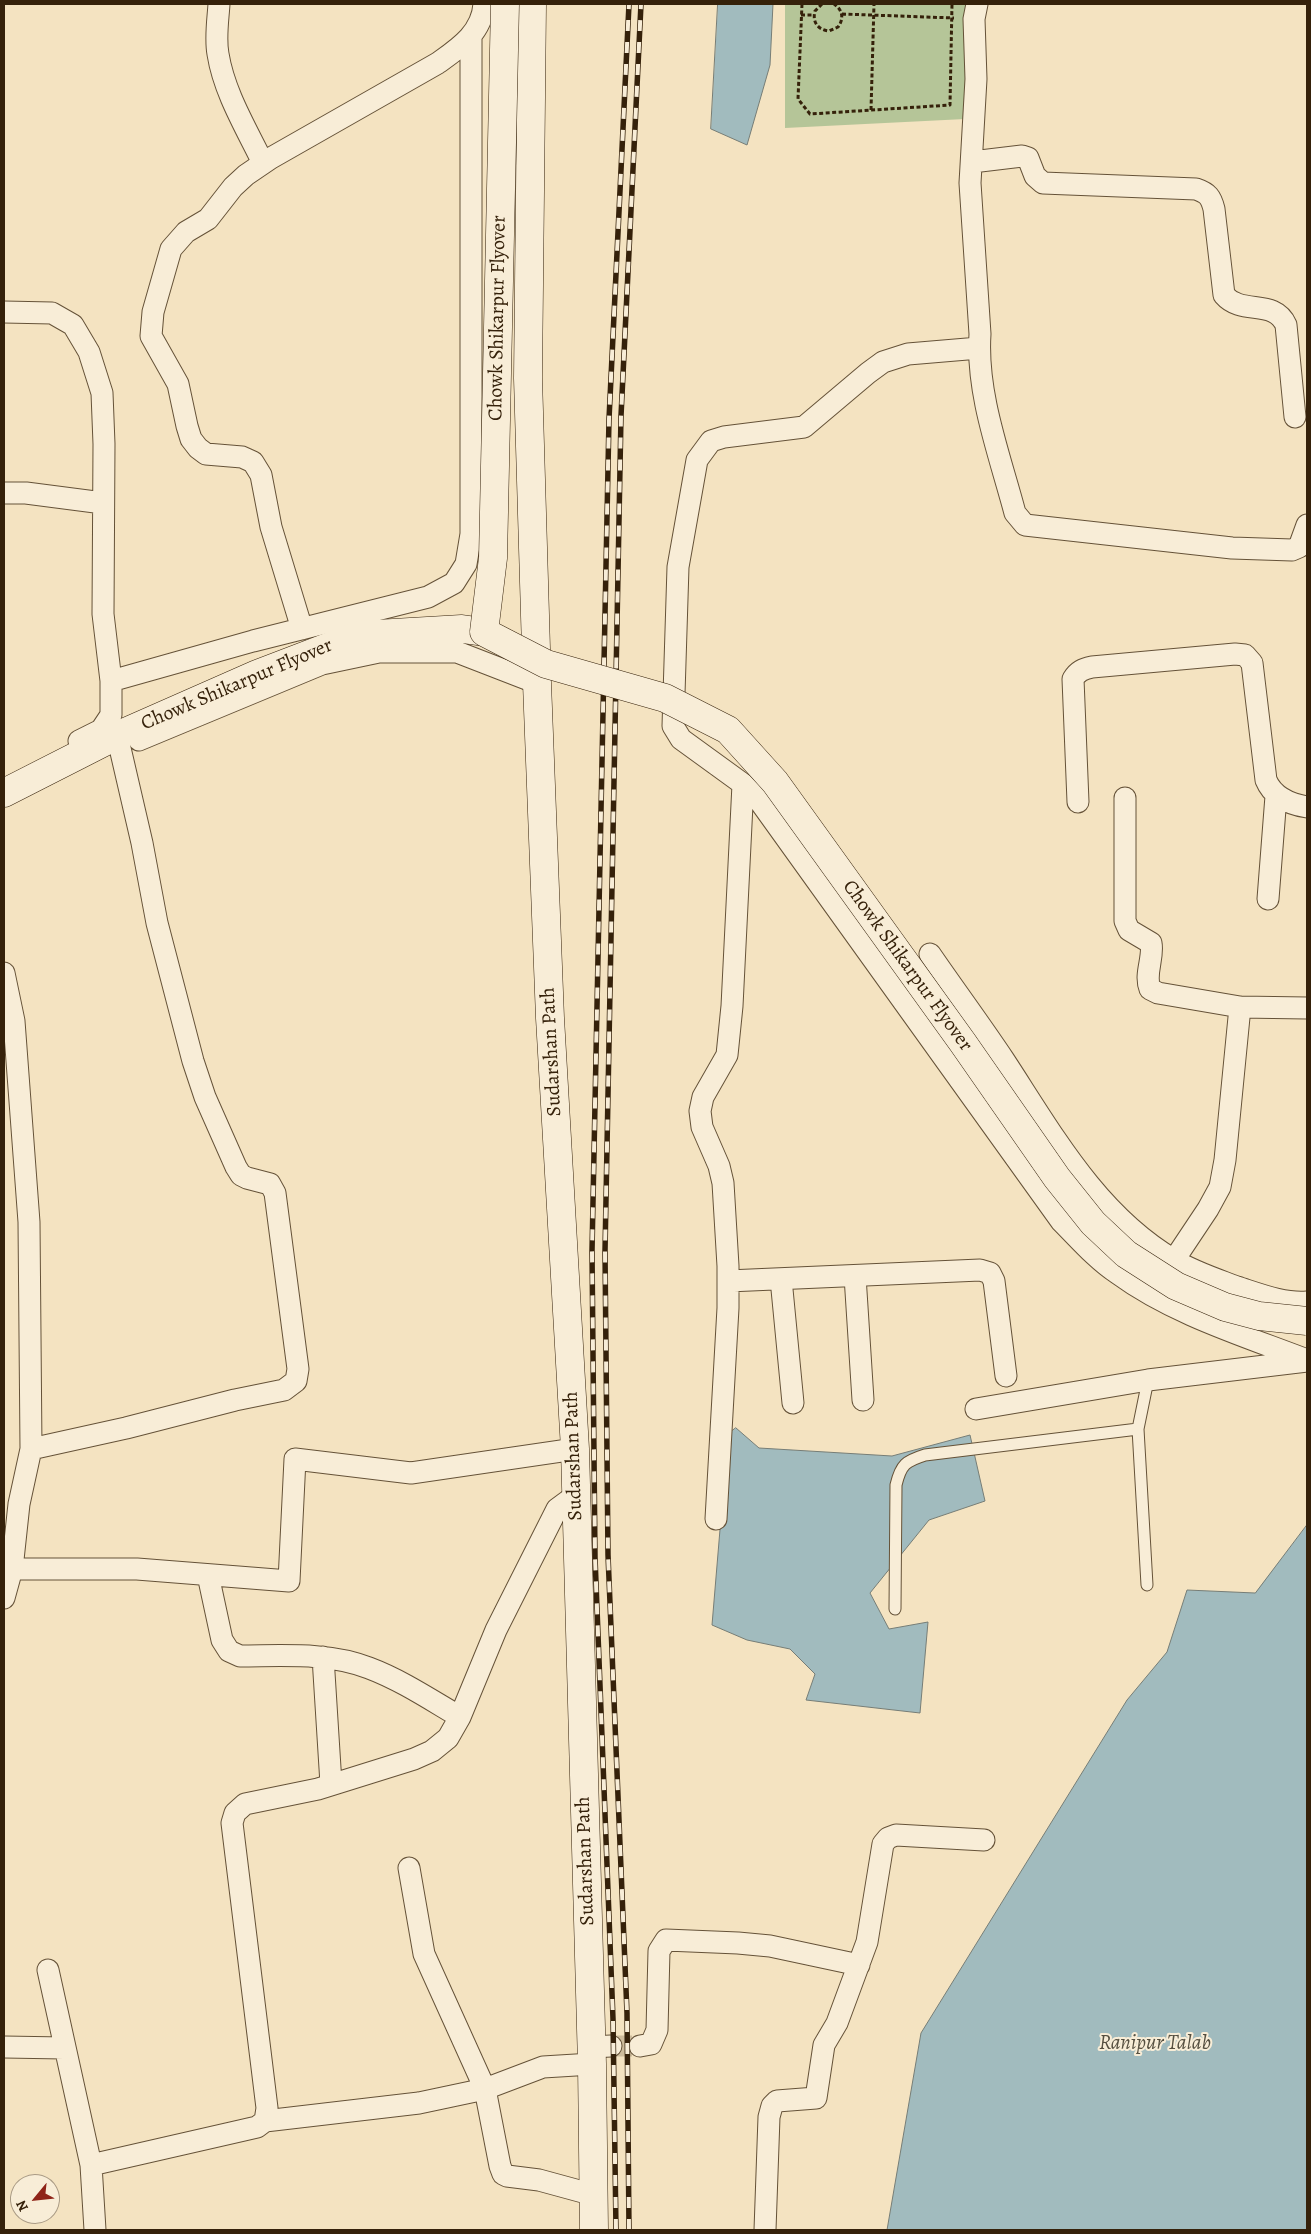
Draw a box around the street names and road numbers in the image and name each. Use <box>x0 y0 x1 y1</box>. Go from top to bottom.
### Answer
street label: Chowk Shikarpur Flyover <box>484 215 512 421</box>
street label: Chowk Shikarpur Flyover <box>138 634 336 736</box>
street label: Chowk Shikarpur Flyover <box>837 876 977 1056</box>
street label: Sudarshan Path <box>537 987 567 1117</box>
street label: Sudarshan Path <box>560 1391 588 1521</box>
street label: Sudarshan Path <box>572 1796 600 1926</box>

